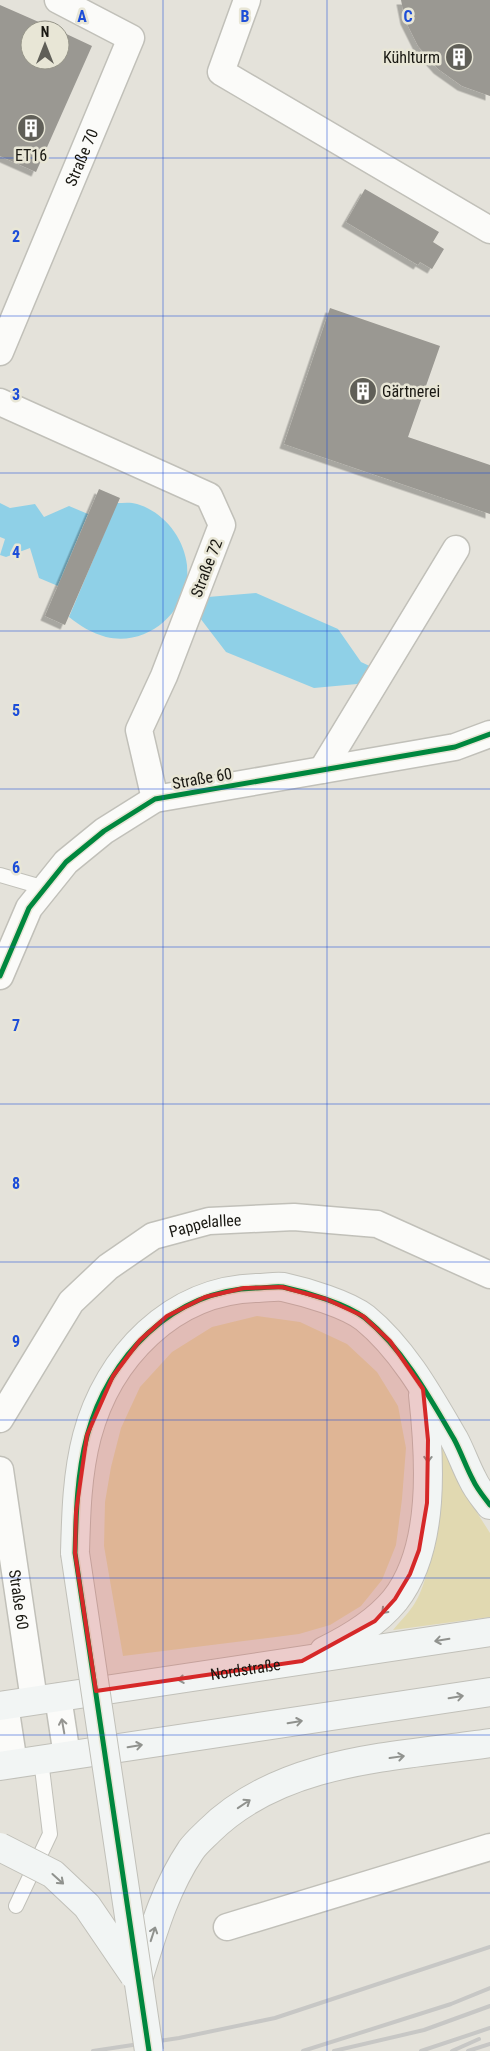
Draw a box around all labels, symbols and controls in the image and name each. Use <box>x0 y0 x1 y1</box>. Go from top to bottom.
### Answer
text: A <box>77 7 87 26</box>
text: B <box>241 7 250 26</box>
text: C <box>403 7 413 26</box>
north arrow <box>20 20 70 70</box>
text: N <box>41 24 49 40</box>
building icon: Kühlturm <box>444 42 474 72</box>
place label: Kühlturm <box>383 48 440 67</box>
building icon: ET16 <box>16 113 46 143</box>
street label: Straße 70 <box>61 126 102 189</box>
place label: ET16 <box>15 146 47 165</box>
text: 2 <box>12 227 20 246</box>
building icon: Gärtnerei <box>348 376 378 406</box>
place label: Gärtnerei <box>382 382 440 401</box>
text: 3 <box>12 385 20 404</box>
street label: Straße 72 <box>187 536 226 600</box>
text: 4 <box>12 543 20 562</box>
text: 5 <box>12 701 20 720</box>
street label: Straße 60 <box>171 764 234 793</box>
text: 6 <box>12 858 20 877</box>
text: 7 <box>12 1016 20 1035</box>
text: 8 <box>12 1174 20 1193</box>
street label: Pappelallee <box>167 1210 242 1241</box>
text: 9 <box>12 1332 20 1351</box>
one-way arrow <box>423 1446 433 1463</box>
street label: Straße 60 <box>5 1568 32 1631</box>
one-way arrow <box>381 1602 393 1614</box>
one-way arrow <box>434 1635 450 1645</box>
street label: Nordstraße <box>209 1655 282 1684</box>
one-way arrow <box>177 1674 193 1684</box>
one-way arrow <box>448 1692 464 1702</box>
one-way arrow <box>287 1716 303 1726</box>
one-way arrow <box>57 1719 67 1735</box>
one-way arrow <box>126 1740 142 1750</box>
one-way arrow <box>389 1751 405 1761</box>
one-way arrow <box>237 1799 251 1810</box>
one-way arrow <box>51 1873 64 1885</box>
one-way arrow <box>149 1926 158 1942</box>

